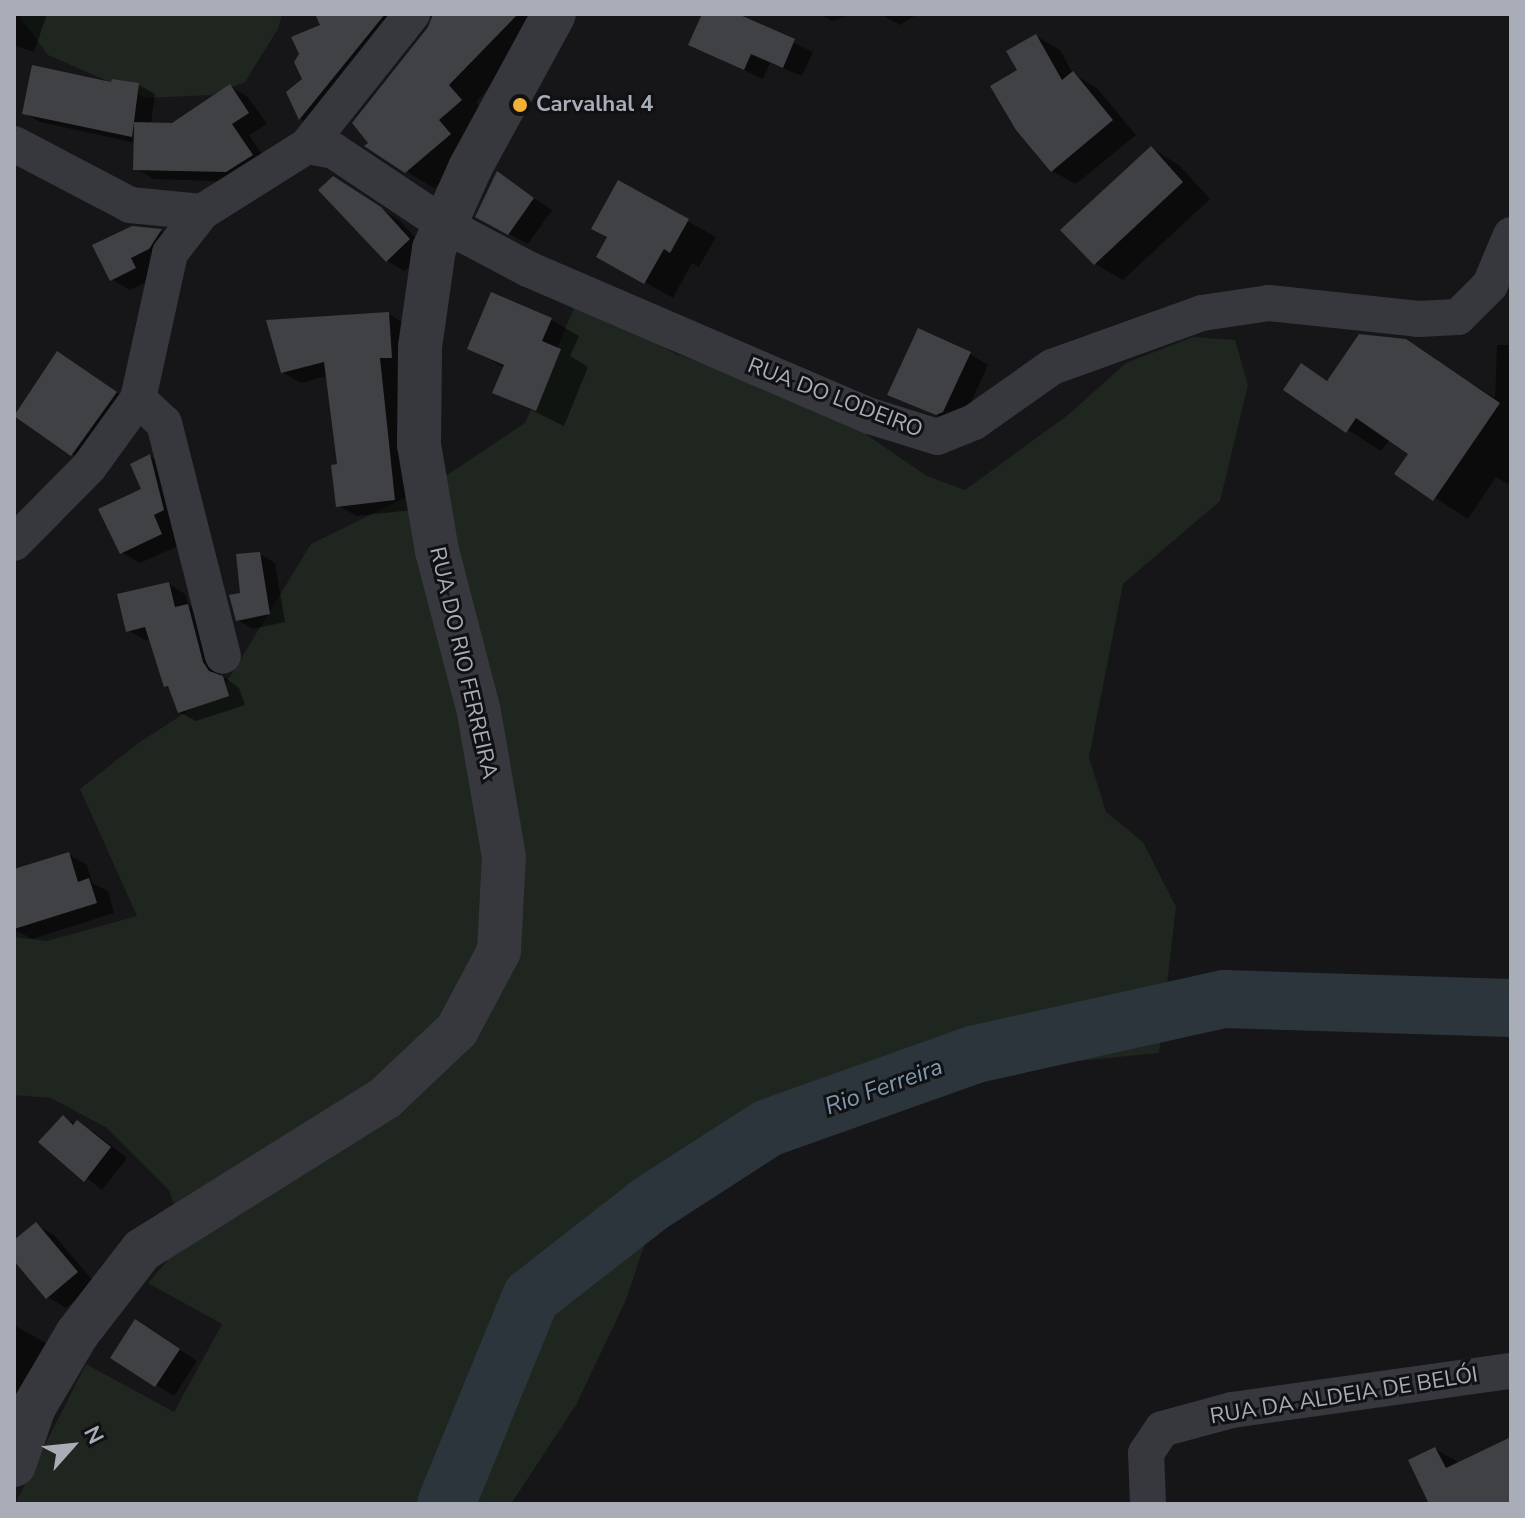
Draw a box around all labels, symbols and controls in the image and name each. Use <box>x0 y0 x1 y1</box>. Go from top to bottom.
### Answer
place label: Carvalhal 4 <box>536 92 653 118</box>
marker: Carvalhal 4 <box>511 96 529 114</box>
street label: RUA DO LODEIRO <box>744 352 926 444</box>
street label: RUA DO RIO FERREIRA <box>423 544 503 782</box>
water label: Rio Ferreira <box>821 1052 947 1122</box>
street label: RUA DA ALDEIA DE BELÓI <box>1208 1362 1480 1430</box>
north arrow <box>32 1406 112 1486</box>
text: N <box>76 1421 110 1449</box>

